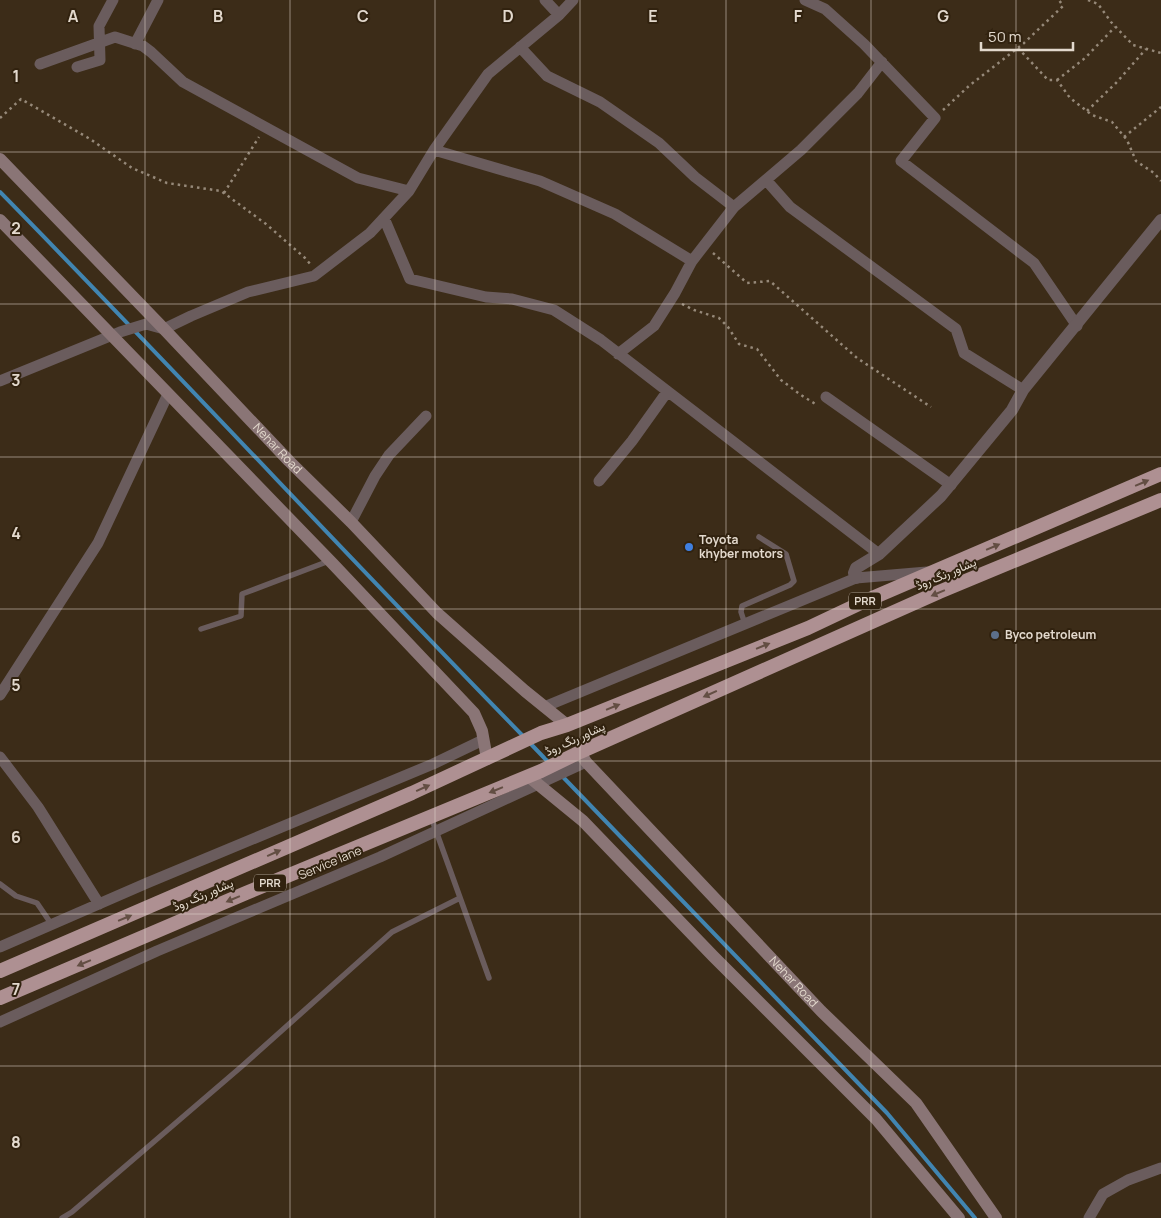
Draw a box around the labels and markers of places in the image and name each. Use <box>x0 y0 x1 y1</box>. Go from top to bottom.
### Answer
place label: Toyota khyber motors <box>699 531 783 562</box>
marker: Toyota khyber motors <box>683 541 695 553</box>
place label: Byco petroleum <box>1005 626 1097 643</box>
marker: Byco petroleum <box>989 629 1001 641</box>

